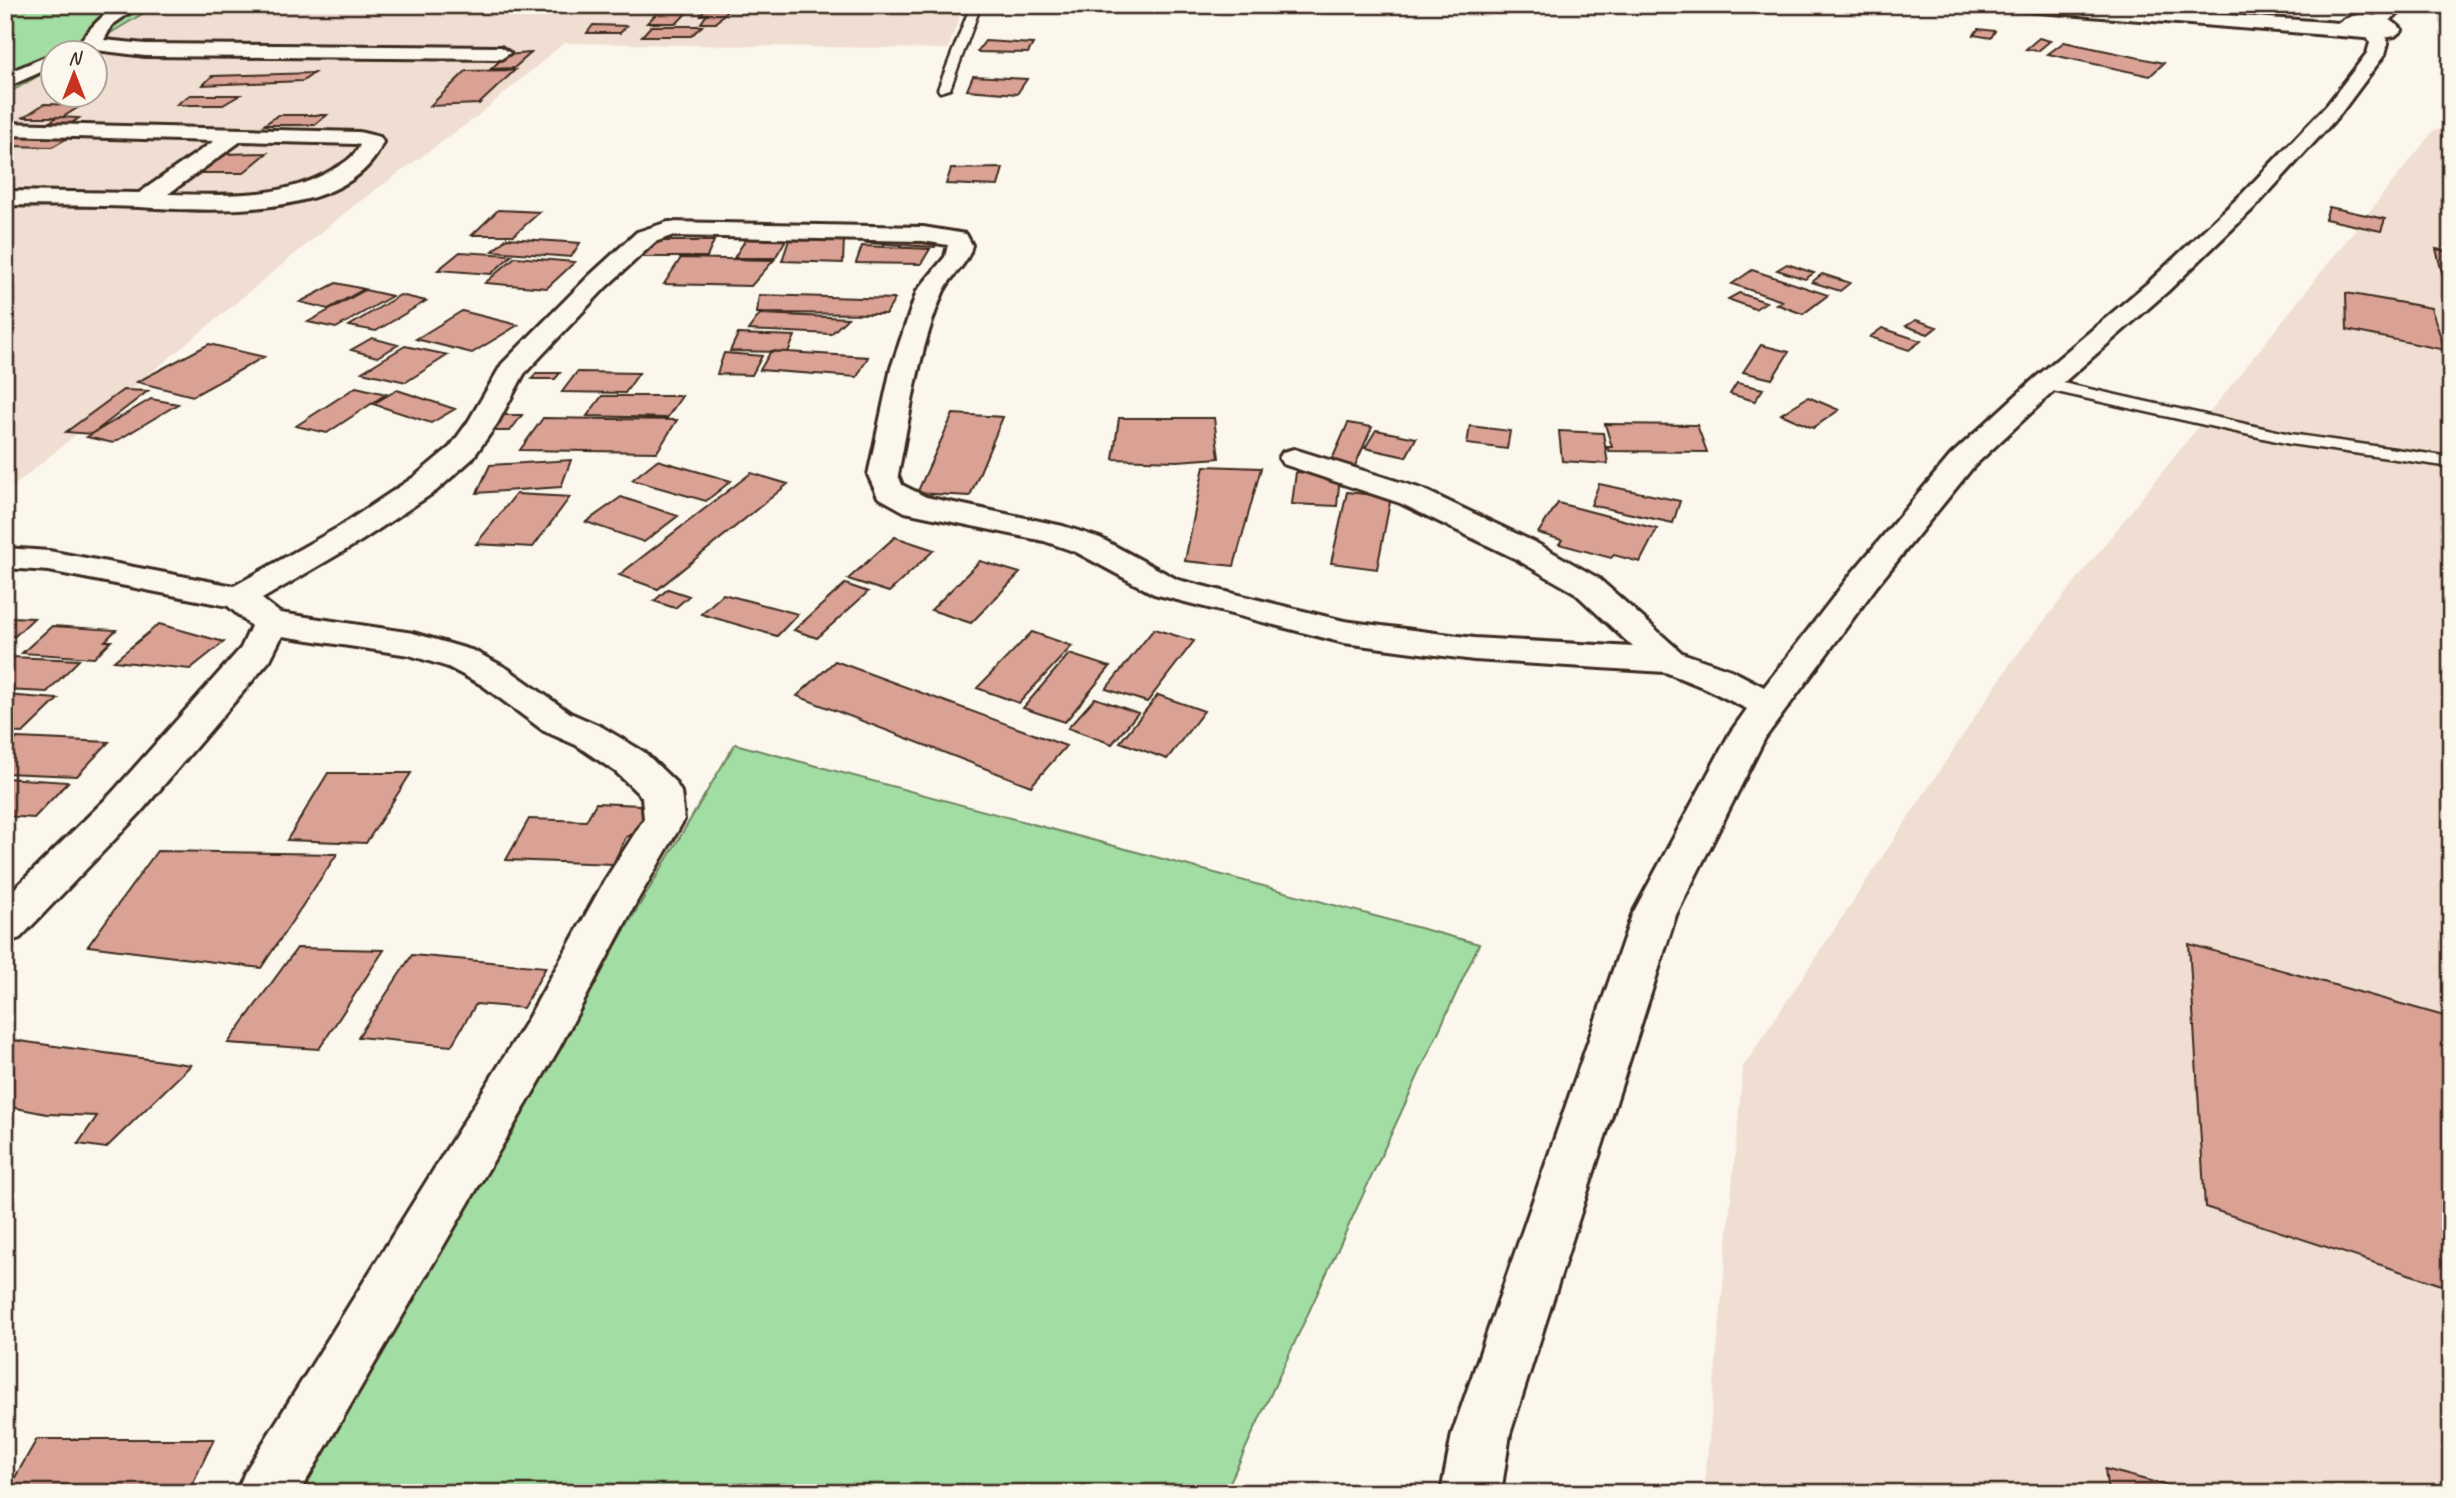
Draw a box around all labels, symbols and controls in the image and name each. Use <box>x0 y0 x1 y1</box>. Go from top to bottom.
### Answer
north arrow <box>38 38 108 108</box>
text: N <box>68 46 83 70</box>

